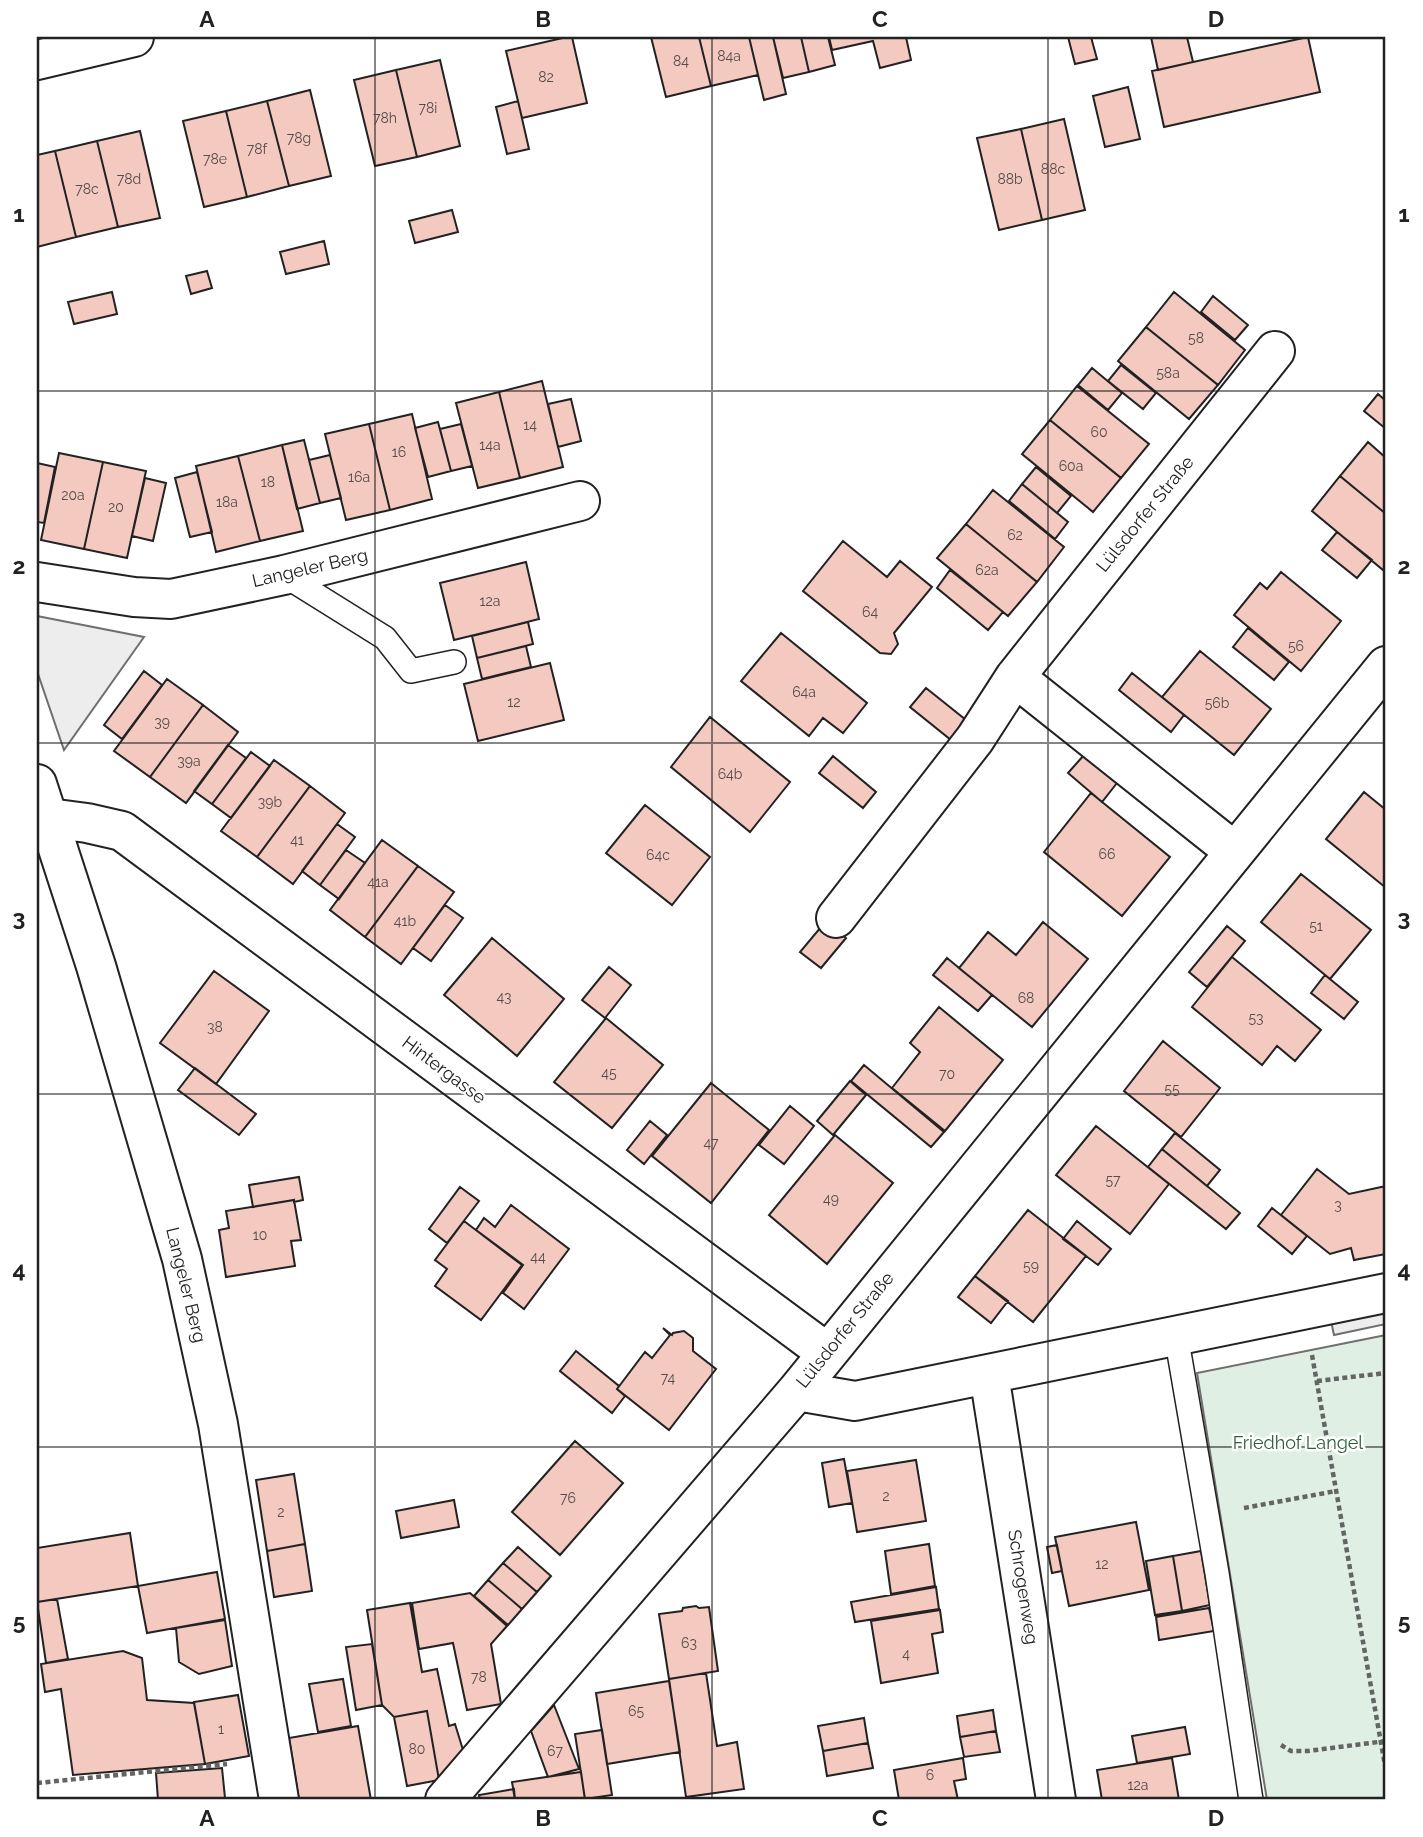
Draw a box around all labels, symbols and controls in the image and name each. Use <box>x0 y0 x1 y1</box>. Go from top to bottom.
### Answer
text: A <box>199 5 215 32</box>
text: B <box>535 5 551 32</box>
text: C <box>872 5 888 32</box>
text: D <box>1208 5 1224 32</box>
house number: 84a <box>717 48 741 64</box>
house number: 84 <box>673 53 689 69</box>
house number: 82 <box>538 69 554 85</box>
house number: 78i <box>419 100 437 116</box>
house number: 78h <box>373 110 397 126</box>
house number: 78g <box>287 130 311 146</box>
house number: 78f <box>247 141 269 157</box>
house number: 78e <box>203 151 227 167</box>
house number: 88c <box>1041 161 1065 177</box>
house number: 78d <box>117 171 141 187</box>
house number: 88b <box>997 171 1023 187</box>
house number: 78c <box>75 181 99 197</box>
text: 1 <box>13 200 25 227</box>
text: 1 <box>1398 200 1410 227</box>
house number: 58 <box>1188 330 1204 346</box>
house number: 58a <box>1156 365 1180 381</box>
house number: 14 <box>523 417 537 433</box>
house number: 60 <box>1090 424 1108 440</box>
house number: 14a <box>479 437 501 453</box>
house number: 16 <box>392 444 406 460</box>
street label: Lülsdorfer Straße <box>1091 451 1198 576</box>
house number: 60a <box>1059 458 1083 474</box>
house number: 16a <box>348 469 370 485</box>
house number: 18 <box>261 474 275 490</box>
house number: 20a <box>61 487 85 503</box>
house number: 18a <box>216 494 238 510</box>
house number: 20 <box>108 499 124 515</box>
house number: 62 <box>1007 527 1023 543</box>
street label: Langeler Berg <box>250 544 370 591</box>
text: 2 <box>13 552 25 579</box>
text: 2 <box>1398 552 1410 579</box>
house number: 62a <box>975 562 999 578</box>
house number: 12a <box>480 593 500 609</box>
house number: 64 <box>862 604 878 620</box>
house number: 56 <box>1288 638 1304 654</box>
house number: 64a <box>792 684 816 700</box>
house number: 12 <box>507 694 521 710</box>
house number: 56b <box>1205 695 1230 711</box>
house number: 39 <box>154 714 170 730</box>
house number: 39a <box>177 753 201 769</box>
house number: 64b <box>718 766 743 782</box>
house number: 39b <box>258 794 283 810</box>
house number: 41 <box>290 832 304 848</box>
house number: 66 <box>1099 846 1115 862</box>
house number: 64c <box>646 847 670 863</box>
house number: 41a <box>367 874 389 890</box>
text: 3 <box>13 904 25 931</box>
text: 3 <box>1398 904 1410 931</box>
house number: 41b <box>394 913 416 929</box>
house number: 51 <box>1309 918 1323 934</box>
house number: 43 <box>496 989 512 1005</box>
house number: 68 <box>1018 990 1034 1006</box>
house number: 53 <box>1248 1010 1264 1026</box>
house number: 38 <box>207 1019 223 1035</box>
street label: Hintergasse <box>398 1031 490 1108</box>
house number: 45 <box>601 1065 617 1081</box>
house number: 70 <box>939 1066 955 1082</box>
house number: 55 <box>1164 1081 1180 1097</box>
house number: 47 <box>703 1135 719 1151</box>
house number: 57 <box>1105 1172 1121 1188</box>
house number: 49 <box>823 1191 839 1207</box>
house number: 3 <box>1334 1197 1342 1213</box>
street label: Langeler Berg <box>162 1225 211 1345</box>
house number: 10 <box>253 1227 267 1243</box>
house number: 44 <box>530 1249 546 1265</box>
text: 4 <box>12 1256 26 1283</box>
text: 4 <box>1397 1256 1411 1283</box>
house number: 59 <box>1023 1258 1039 1274</box>
street label: Lülsdorfer Straße <box>791 1267 898 1392</box>
house number: 74 <box>661 1370 676 1386</box>
park label: Friedhof Langel <box>1233 1432 1363 1453</box>
house number: 2 <box>882 1488 890 1504</box>
house number: 76 <box>560 1490 576 1506</box>
house number: 2 <box>277 1504 285 1520</box>
street label: Schrogenweg <box>1004 1528 1043 1646</box>
house number: 12 <box>1095 1556 1109 1572</box>
text: 5 <box>13 1608 26 1635</box>
text: 5 <box>1398 1608 1411 1635</box>
house number: 63 <box>681 1635 697 1651</box>
house number: 4 <box>902 1646 910 1662</box>
house number: 78 <box>471 1669 487 1685</box>
house number: 65 <box>628 1703 644 1719</box>
house number: 1 <box>218 1721 224 1737</box>
house number: 80 <box>409 1741 425 1757</box>
house number: 67 <box>547 1743 563 1759</box>
house number: 6 <box>926 1767 934 1783</box>
house number: 12a <box>1128 1777 1148 1793</box>
text: A <box>199 1804 215 1831</box>
text: B <box>535 1804 551 1831</box>
text: C <box>872 1804 888 1831</box>
text: D <box>1208 1804 1224 1831</box>

